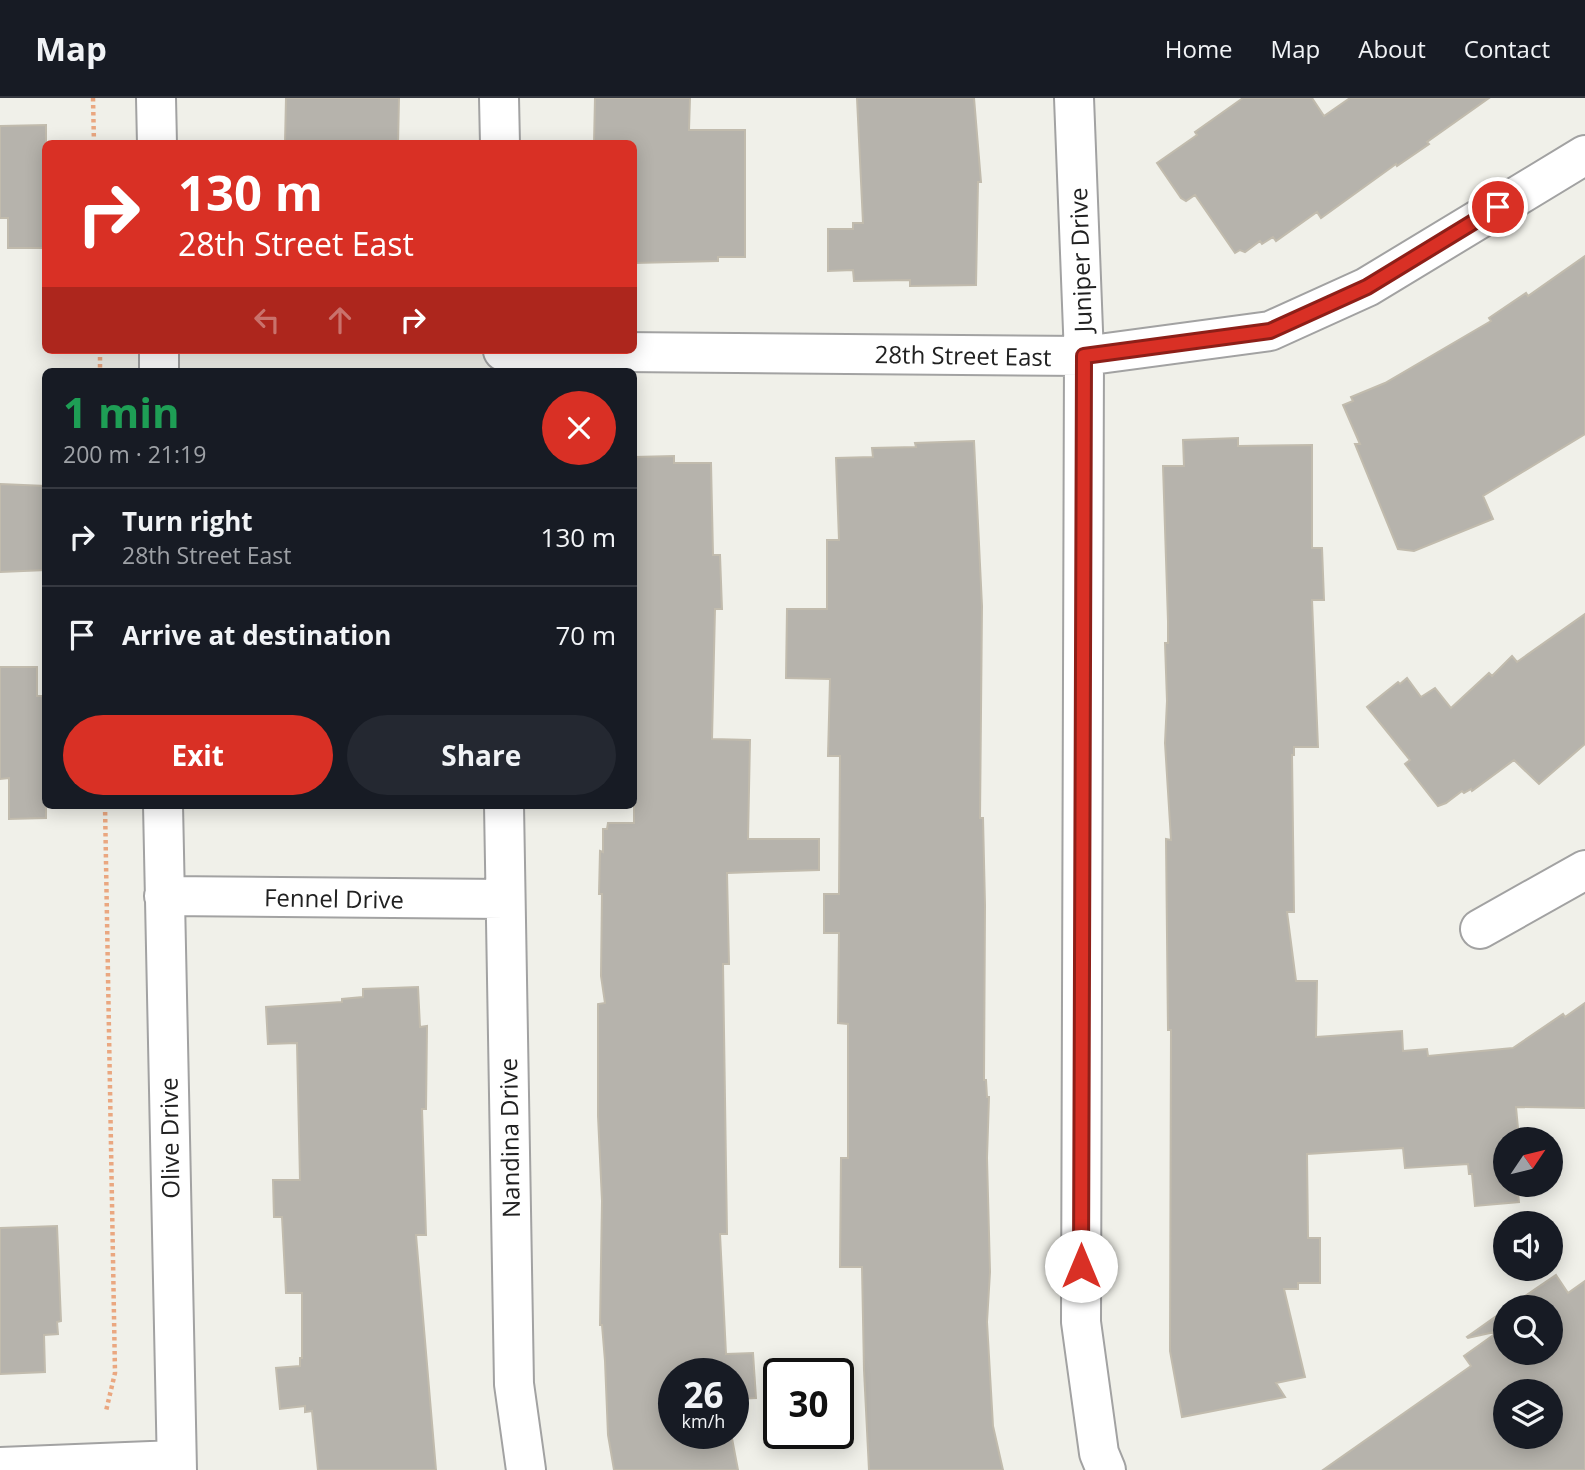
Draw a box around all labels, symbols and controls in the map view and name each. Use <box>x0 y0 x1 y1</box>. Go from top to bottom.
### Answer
text: Map <box>35 26 107 71</box>
text: Home <box>1165 32 1233 65</box>
text: Map <box>1271 32 1320 65</box>
text: About <box>1358 32 1426 65</box>
text: Contact <box>1464 32 1550 65</box>
text: 130 m <box>178 159 323 225</box>
icon: right <box>63 168 154 259</box>
pin <box>1468 177 1528 237</box>
street label: Juniper Drive <box>1061 187 1099 335</box>
icon: arrive <box>1479 188 1517 226</box>
text: 28th Street East <box>178 222 414 265</box>
icon: left <box>248 301 286 339</box>
icon: ahead <box>321 301 359 339</box>
icon: right <box>394 301 432 339</box>
street label: 28th Street East <box>874 337 1052 373</box>
text: 1 min <box>63 383 180 440</box>
button: close <box>542 391 616 465</box>
text: 200 m · 21:19 <box>63 438 206 470</box>
text: Turn right <box>122 503 253 539</box>
icon: right <box>63 518 101 556</box>
text: 130 m <box>541 519 616 555</box>
text: 28th Street East <box>122 539 292 571</box>
icon: arrive <box>63 616 101 654</box>
text: Arrive at destination <box>122 617 391 653</box>
text: 70 m <box>555 617 616 653</box>
button: Exit <box>63 715 333 795</box>
button: Share <box>347 715 616 795</box>
street label: Fennel Drive <box>264 880 404 916</box>
street label: Nandina Drive <box>491 1058 527 1218</box>
street label: Olive Drive <box>151 1077 187 1199</box>
north arrow <box>1493 1127 1563 1197</box>
map controls <box>1493 1127 1563 1449</box>
button: sound <box>1493 1211 1563 1281</box>
position arrow <box>1044 1229 1118 1303</box>
button: search <box>1493 1295 1563 1365</box>
speed limit sign: 30 <box>763 1358 854 1449</box>
text: 26 <box>683 1371 724 1418</box>
button: layers <box>1493 1379 1563 1449</box>
text: km/h <box>682 1409 725 1433</box>

